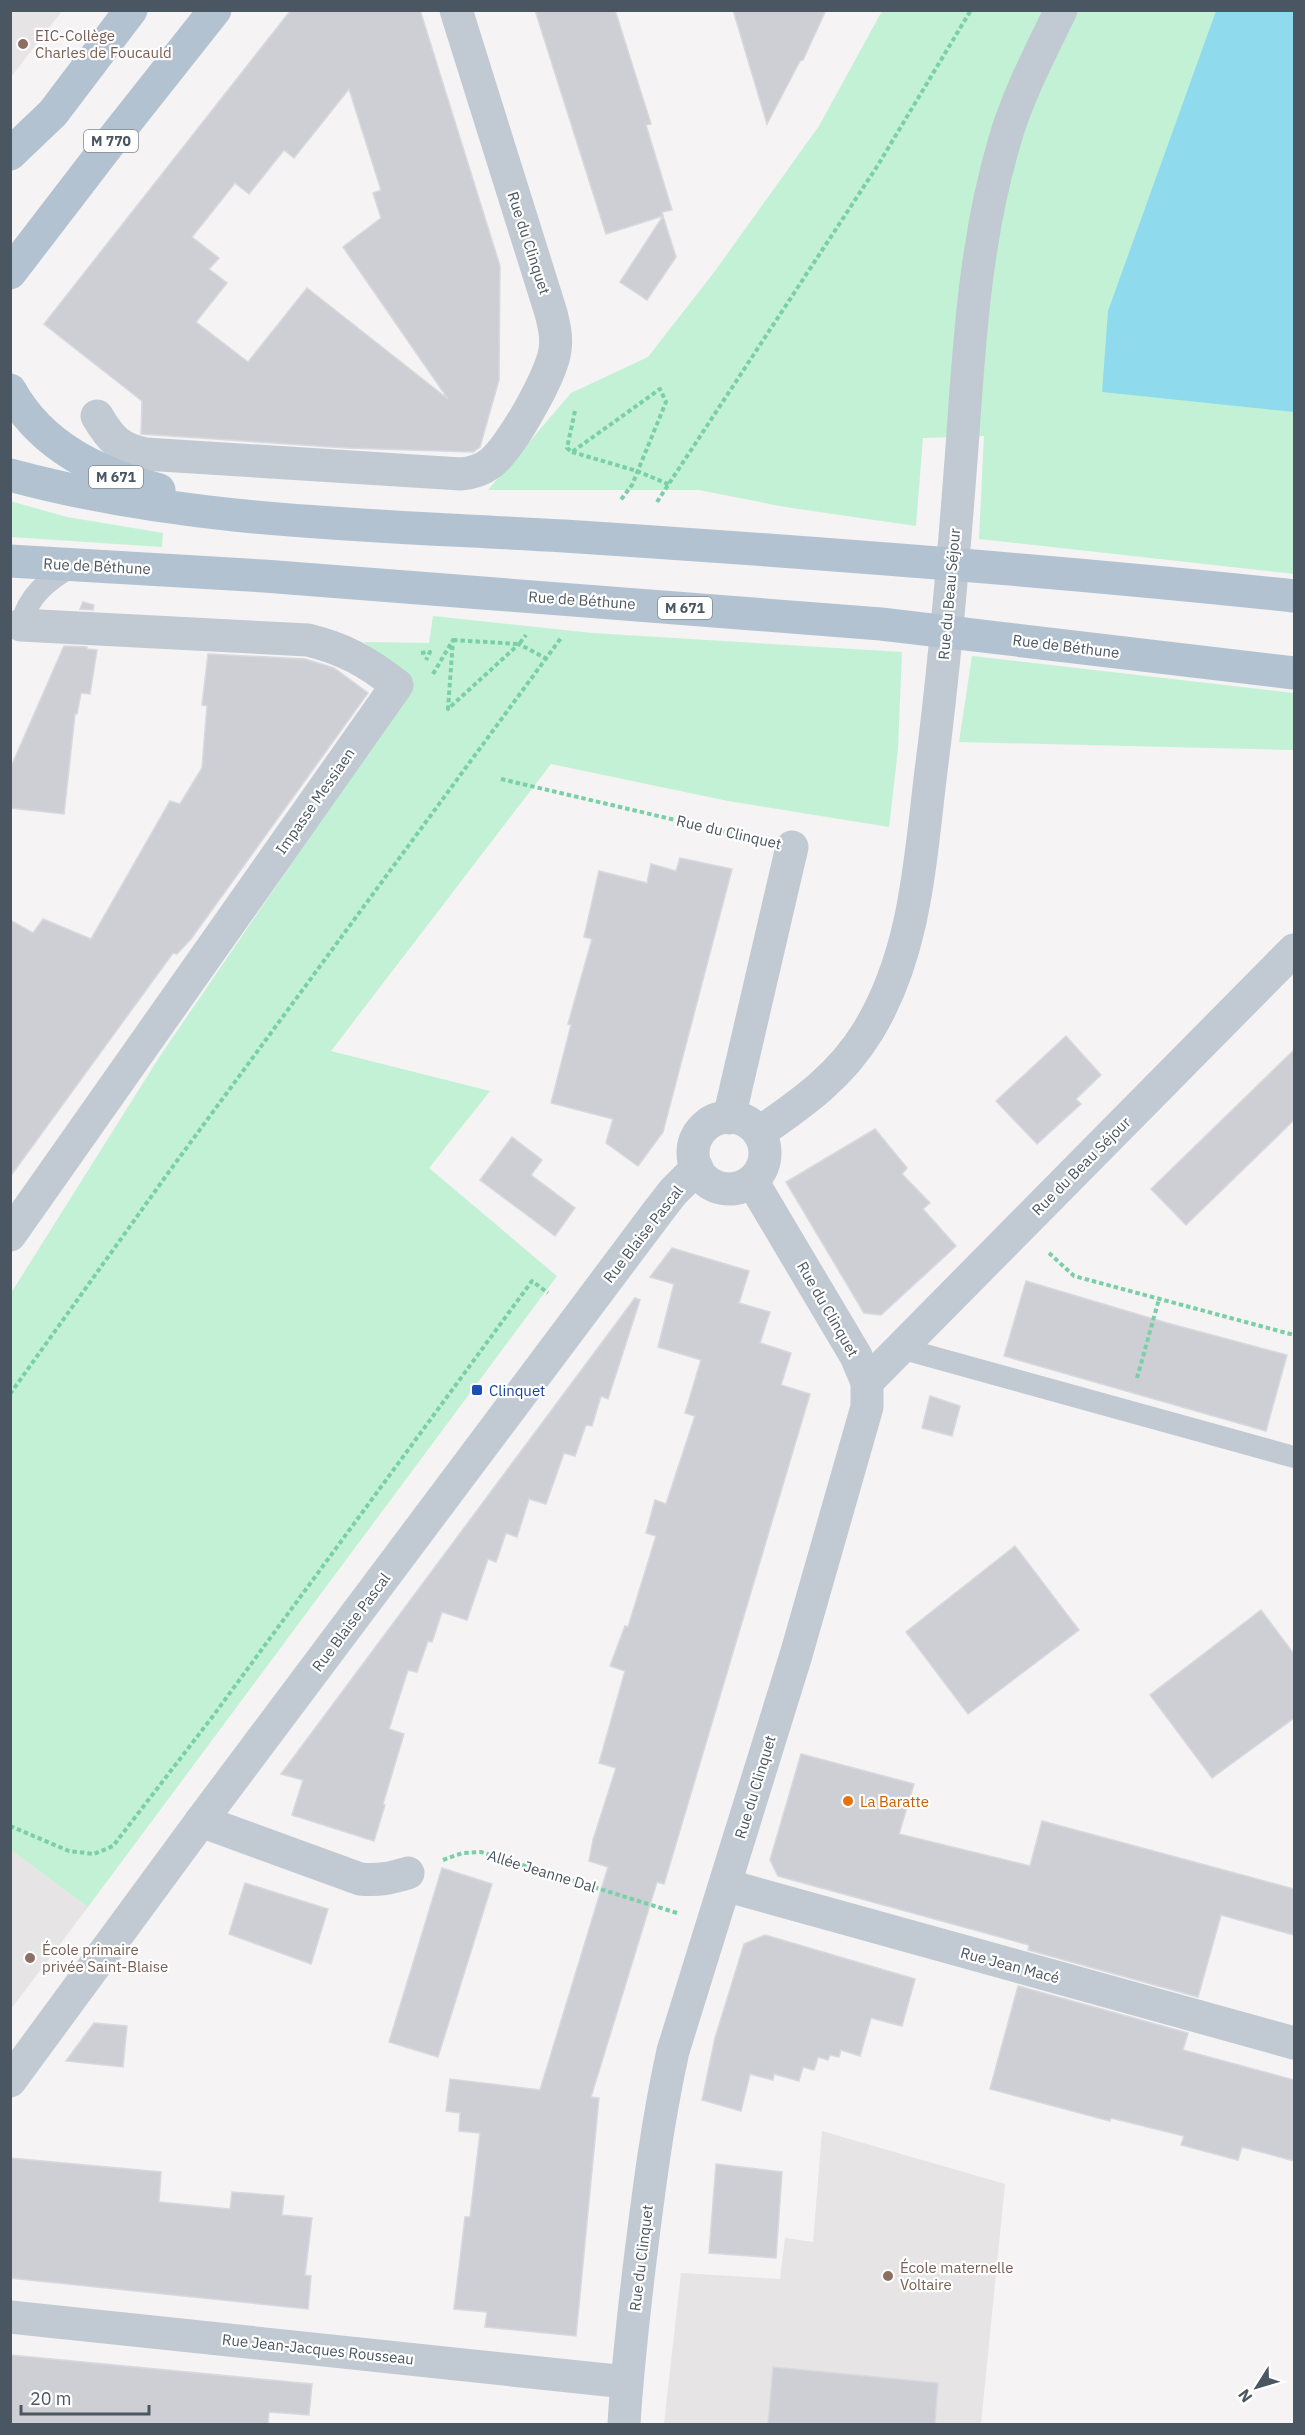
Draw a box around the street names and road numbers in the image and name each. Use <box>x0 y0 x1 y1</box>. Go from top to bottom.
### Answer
road number: M 770 <box>84 130 138 152</box>
street label: Rue du Clinquet <box>503 189 555 297</box>
road number: M 671 <box>89 466 143 488</box>
street label: Rue du Beau Séjour <box>934 527 964 661</box>
street label: Rue de Béthune <box>43 554 151 578</box>
street label: Rue de Béthune <box>528 587 636 613</box>
road number: M 671 <box>658 597 712 619</box>
street label: Rue de Béthune <box>1012 630 1120 662</box>
street label: Impasse Messiaen <box>271 744 359 858</box>
street label: Rue du Clinquet <box>675 811 783 853</box>
street label: Rue du Beau Séjour <box>1028 1112 1135 1219</box>
street label: Rue Blaise Pascal <box>599 1181 687 1287</box>
street label: Rue du Clinquet <box>793 1258 863 1360</box>
street label: Rue Blaise Pascal <box>308 1569 394 1675</box>
street label: Rue du Clinquet <box>730 1733 780 1841</box>
street label: Allée Jeanne Dal <box>485 1845 599 1897</box>
street label: Rue Jean Macé <box>958 1943 1062 1987</box>
street label: Rue du Clinquet <box>625 2204 657 2312</box>
street label: Rue Jean-Jacques Rousseau <box>221 2329 415 2369</box>

